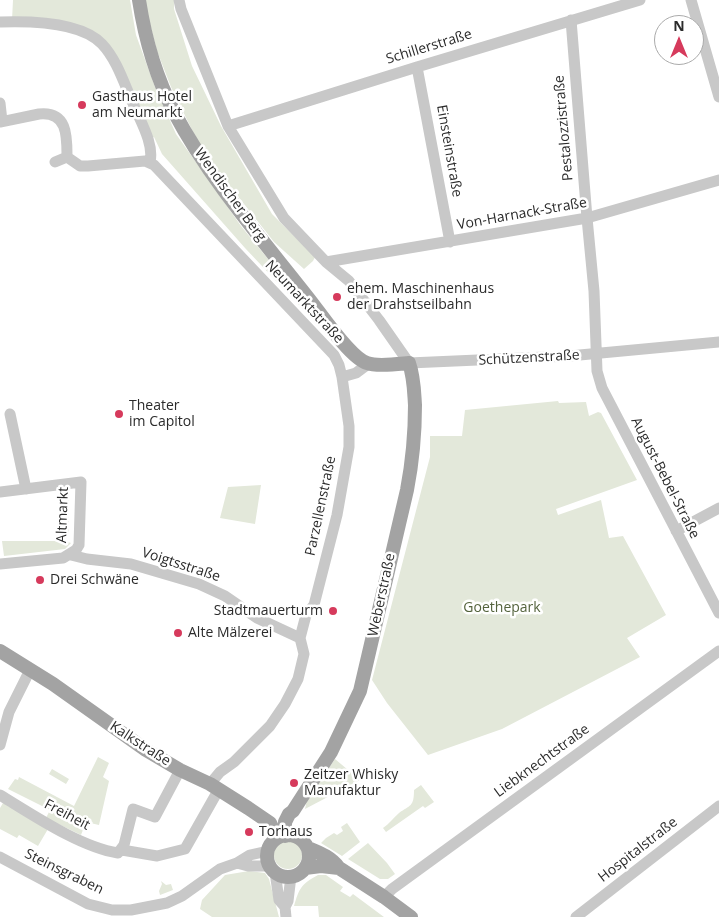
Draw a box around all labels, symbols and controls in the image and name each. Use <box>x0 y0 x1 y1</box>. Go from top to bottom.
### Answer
north arrow <box>654 15 704 65</box>
text: N <box>673 16 685 35</box>
street label: Schillerstraße <box>384 26 474 68</box>
street label: Pestalozzistraße <box>551 74 577 182</box>
place label: Gasthaus Hotel am Neumarkt <box>92 89 192 121</box>
marker: Gasthaus Hotel am Neumarkt <box>76 99 88 111</box>
street label: Einsteinstraße <box>433 104 465 198</box>
street label: Wendischer Berg <box>191 145 269 245</box>
street label: Von-Harnack-Straße <box>456 194 588 234</box>
street label: Neumarktstraße <box>261 257 347 347</box>
place label: ehem. Maschinenhaus der Drahstseilbahn <box>347 281 494 314</box>
marker: ehem. Maschinenhaus der Drahstseilbahn <box>331 291 343 303</box>
street label: Schützenstraße <box>478 347 580 369</box>
place label: Theater im Capitol <box>129 398 195 431</box>
marker: Theater im Capitol <box>113 408 125 420</box>
street label: August-Bebel-Straße <box>627 415 703 541</box>
street label: Parzellenstraße <box>302 455 340 557</box>
street label: Altmarkt <box>54 487 72 543</box>
street label: Voigtsstraße <box>140 544 222 586</box>
street label: Weberstraße <box>365 552 399 638</box>
place label: Drei Schwäne <box>50 572 139 588</box>
marker: Drei Schwäne <box>34 574 46 586</box>
park label: Goethepark <box>463 600 541 616</box>
place label: Stadtmauerturm <box>214 603 323 619</box>
marker: Stadtmauerturm <box>327 605 339 617</box>
place label: Alte Mälzerei <box>188 625 272 641</box>
marker: Alte Mälzerei <box>172 627 184 639</box>
street label: Kalkstraße <box>106 718 174 770</box>
street label: Liebknechtstraße <box>491 721 593 801</box>
place label: Zeitzer Whisky Manufaktur <box>304 767 398 800</box>
marker: Zeitzer Whisky Manufaktur <box>288 777 300 789</box>
street label: Freiheit <box>41 796 93 834</box>
street label: Hospitalstraße <box>595 814 681 886</box>
place label: Torhaus <box>259 824 312 840</box>
marker: Torhaus <box>243 826 255 838</box>
street label: Steinsgraben <box>22 846 106 898</box>

